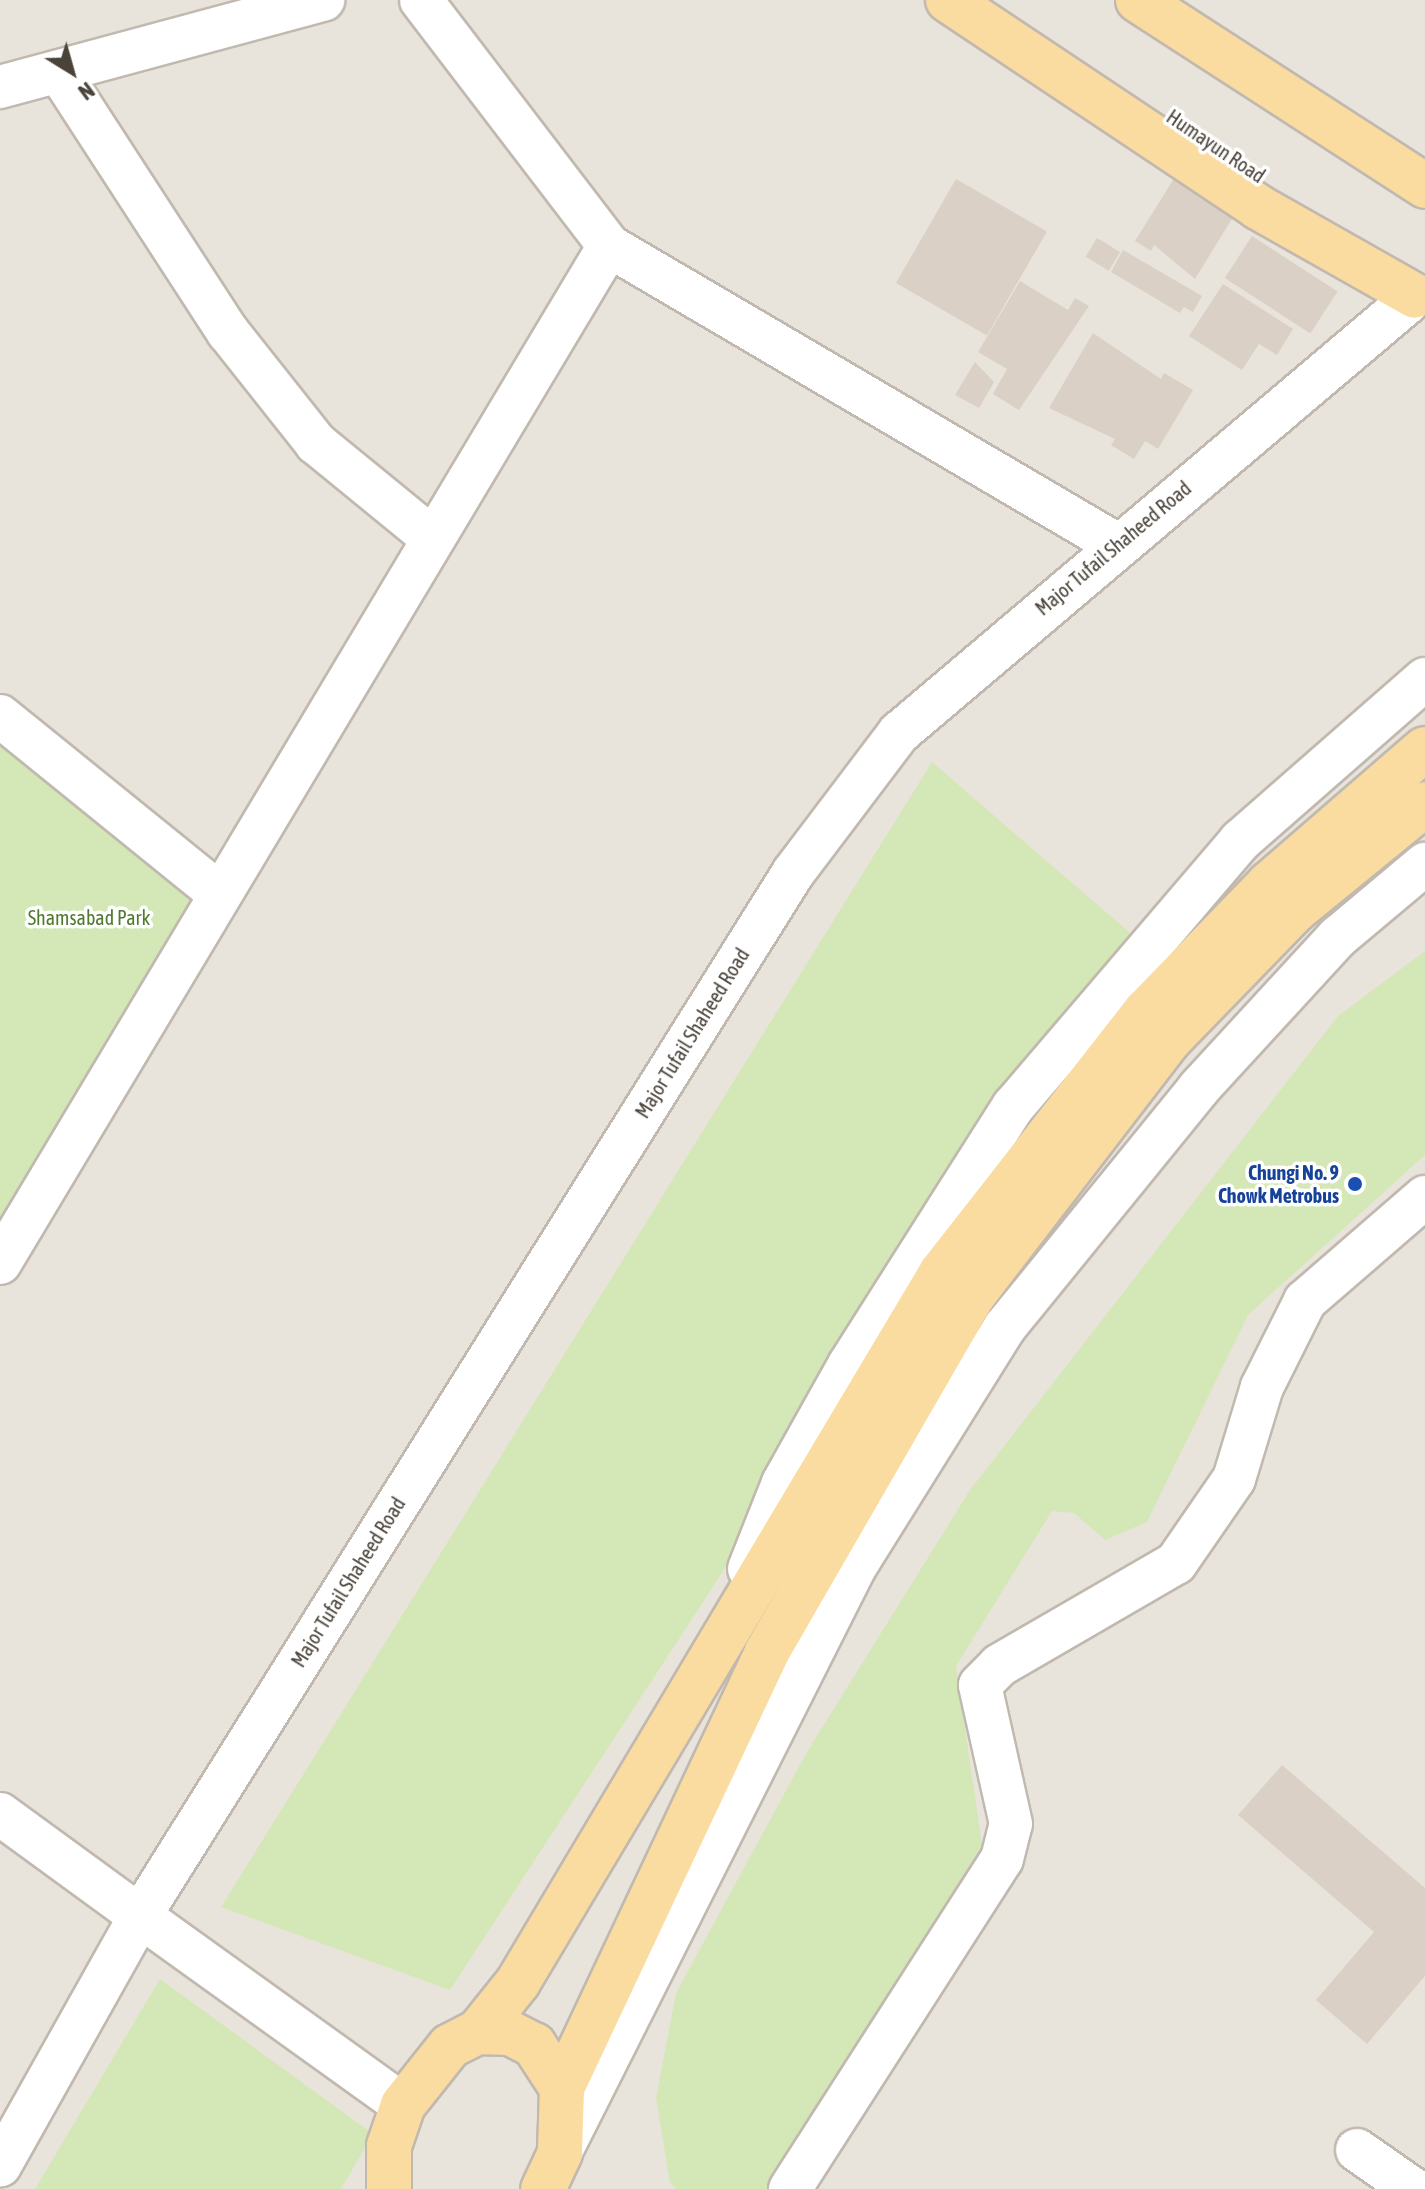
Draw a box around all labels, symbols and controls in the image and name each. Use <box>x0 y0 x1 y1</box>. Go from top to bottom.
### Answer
north arrow <box>32 32 112 112</box>
text: N <box>73 77 99 105</box>
street label: Humayun Road <box>1162 104 1270 188</box>
street label: Major Tufail Shaheed Road <box>1030 476 1196 620</box>
park label: Shamsabad Park <box>28 905 150 929</box>
street label: Major Tufail Shaheed Road <box>630 944 754 1122</box>
place label: Chungi No. 9 Chowk Metrobus <box>1218 1160 1339 1207</box>
marker: Chungi No. 9 Chowk Metrobus <box>1346 1175 1364 1193</box>
street label: Major Tufail Shaheed Road <box>286 1493 410 1671</box>

